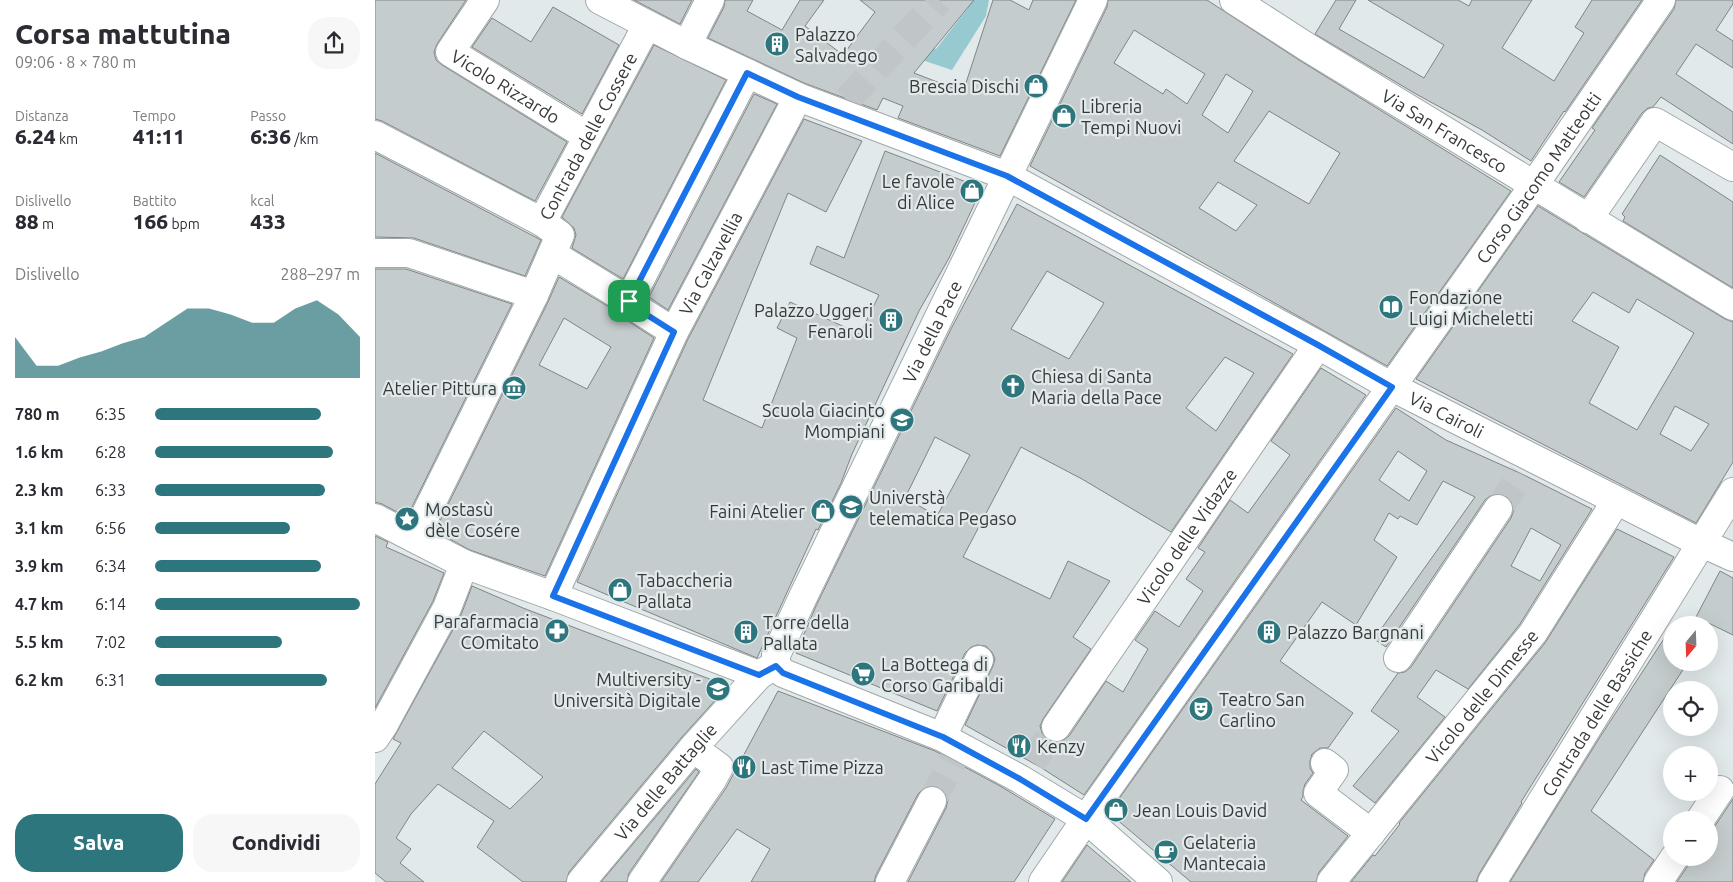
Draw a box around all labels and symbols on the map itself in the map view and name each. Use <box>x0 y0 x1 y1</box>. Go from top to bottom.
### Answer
place label: Palazzo Salvadego <box>795 24 878 65</box>
building icon: Palazzo Salvadego <box>764 31 790 57</box>
street label: Vicolo Rizzardo <box>448 45 564 127</box>
street label: Contrada delle Cossere <box>535 49 641 223</box>
shop icon: Brescia Dischi <box>1023 73 1049 99</box>
place label: Brescia Dischi <box>909 76 1019 96</box>
street label: Via San Francesco <box>1378 85 1511 177</box>
street label: Corso Giacomo Matteotti <box>1472 88 1605 267</box>
place label: Libreria Tempi Nuovi <box>1081 96 1181 137</box>
shop icon: Libreria Tempi Nuovi <box>1051 103 1077 129</box>
place label: Le favole di Alice <box>882 171 955 212</box>
shop icon: Le favole di Alice <box>959 178 985 204</box>
street label: Via Calzavellia <box>675 208 746 319</box>
street label: Via della Pace <box>899 277 965 386</box>
pin <box>608 280 650 322</box>
place label: Fondazione Luigi Micheletti <box>1409 287 1533 328</box>
library icon: Fondazione Luigi Micheletti <box>1378 294 1404 320</box>
place label: Palazzo Uggeri Fenaroli <box>754 300 873 341</box>
building icon: Palazzo Uggeri Fenaroli <box>878 307 904 333</box>
place label: Chiesa di Santa Maria della Pace <box>1031 366 1162 407</box>
church icon: Chiesa di Santa Maria della Pace <box>1000 373 1026 399</box>
museum icon: Atelier Pittura <box>501 375 527 401</box>
place label: Atelier Pittura <box>383 378 497 398</box>
street label: Via Cairoli <box>1406 387 1487 442</box>
place label: Scuola Giacinto Mompiani <box>762 400 885 441</box>
school or university icon: Scuola Giacinto Mompiani <box>889 407 915 433</box>
street label: Vicolo delle Vidazze <box>1133 464 1240 609</box>
place label: Universtà telematica Pegaso <box>869 487 1017 528</box>
school or university icon: Universtà telematica Pegaso <box>838 494 864 520</box>
shop icon: Faini Atelier <box>810 498 836 524</box>
place label: Mostasù dèle Cosére <box>425 499 520 540</box>
place label: Faini Atelier <box>709 501 805 521</box>
place icon: Mostasù dèle Cosére <box>394 506 420 532</box>
place label: Tabaccheria Pallata <box>637 570 733 611</box>
shop icon: Tabaccheria Pallata <box>607 577 633 603</box>
place label: Parafarmacia COmitato <box>433 611 539 652</box>
place label: Torre della Pallata <box>763 612 850 653</box>
north arrow <box>1663 616 1717 671</box>
pharmacy icon: Parafarmacia COmitato <box>544 618 570 644</box>
building icon: Torre della Pallata <box>733 619 759 645</box>
building icon: Palazzo Bargnani <box>1256 619 1282 645</box>
place label: Palazzo Bargnani <box>1287 622 1424 642</box>
street label: Vicolo delle Dimesse <box>1421 625 1542 767</box>
street label: Contrada delle Bassiche <box>1538 626 1656 800</box>
place label: La Bottega di Corso Garibaldi <box>881 654 1004 695</box>
supermarket icon: La Bottega di Corso Garibaldi <box>850 661 876 687</box>
place label: Multiversity - Università Digitale <box>553 669 701 710</box>
school or university icon: Multiversity - Università Digitale <box>705 676 731 702</box>
place label: Teatro San Carlino <box>1219 689 1305 730</box>
theatre icon: Teatro San Carlino <box>1188 696 1214 722</box>
street label: Via delle Battaglie <box>610 719 721 844</box>
restaurant icon: Kenzy <box>1006 733 1032 759</box>
place label: Kenzy <box>1037 736 1085 756</box>
restaurant icon: Last Time Pizza <box>731 754 757 780</box>
place label: Last Time Pizza <box>761 757 884 777</box>
shop icon: Jean Louis David <box>1103 797 1129 823</box>
place label: Jean Louis David <box>1133 800 1267 820</box>
place label: Gelateria Mantecaia <box>1183 832 1266 873</box>
cafe icon: Gelateria Mantecaia <box>1153 839 1179 865</box>

